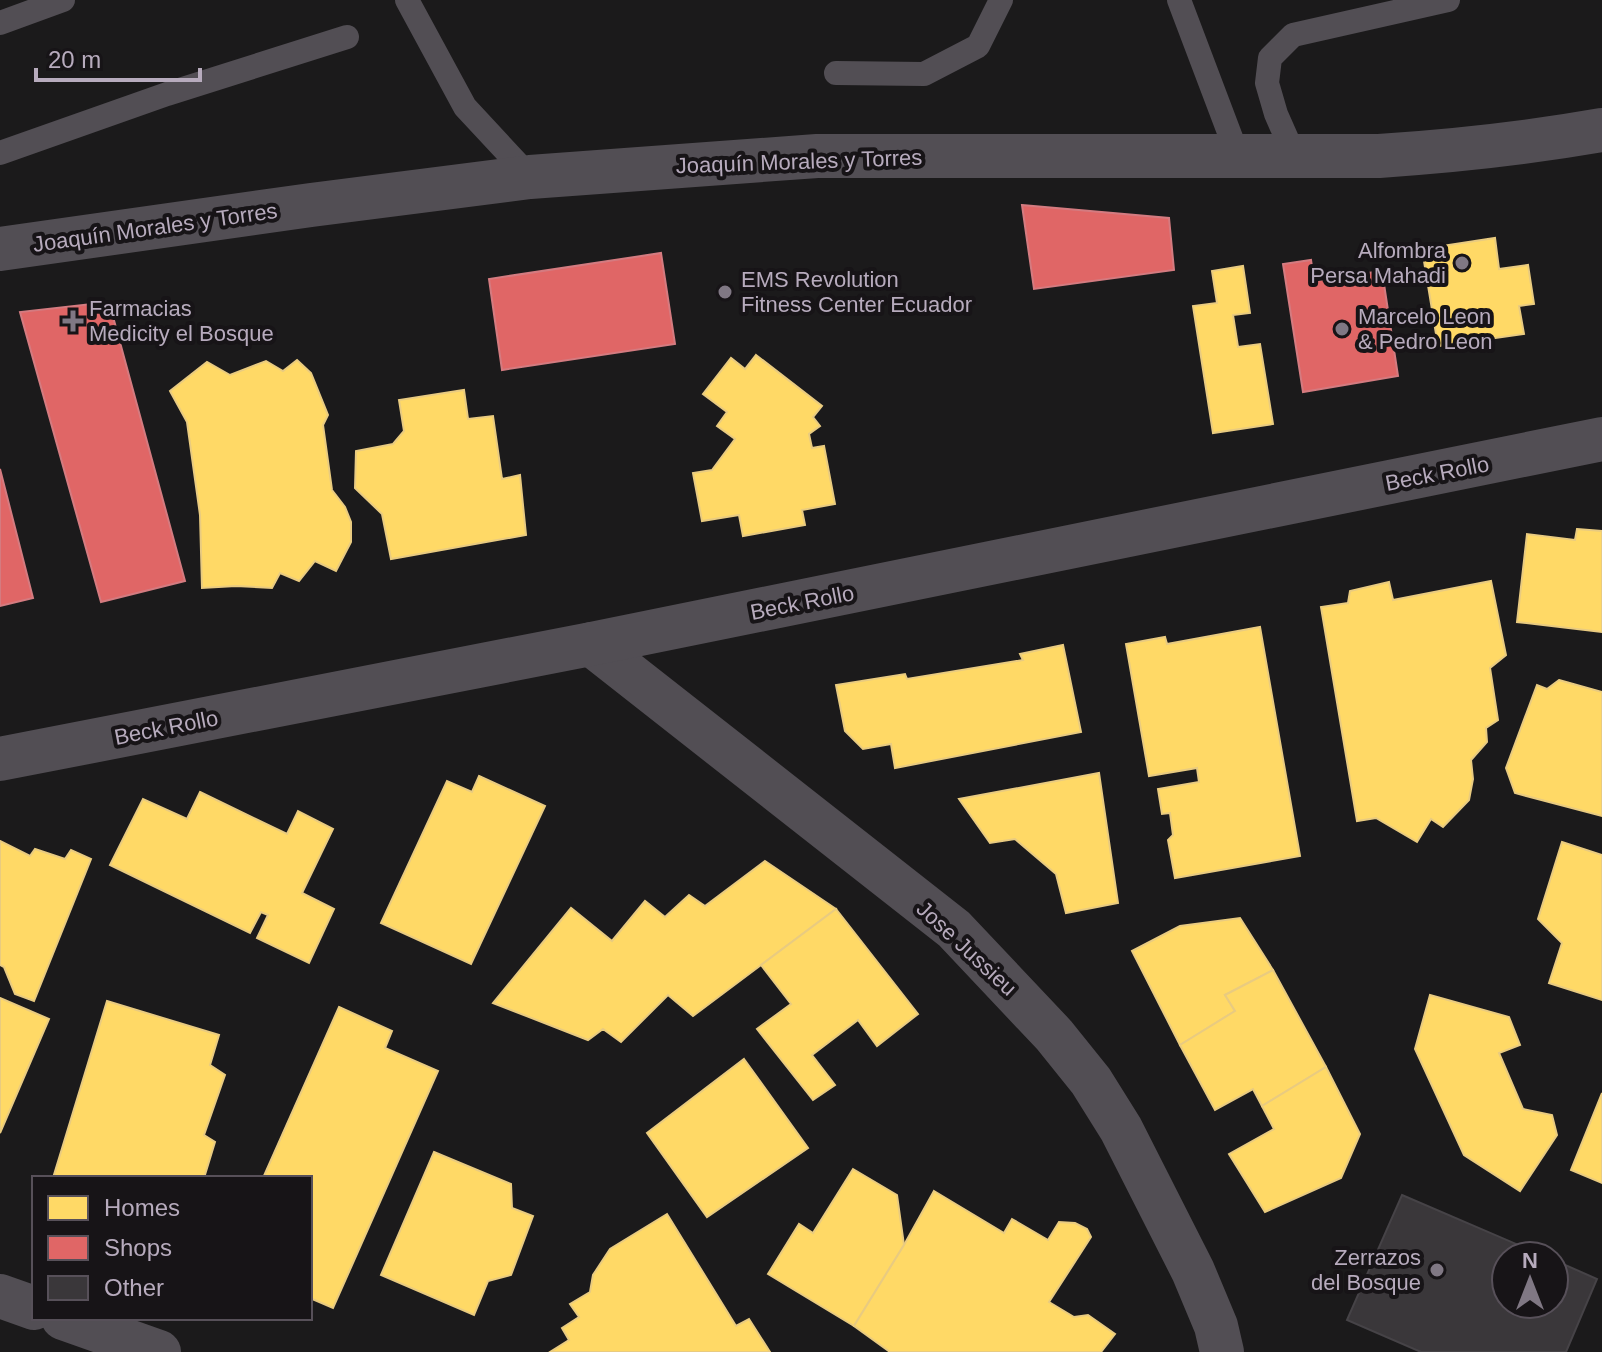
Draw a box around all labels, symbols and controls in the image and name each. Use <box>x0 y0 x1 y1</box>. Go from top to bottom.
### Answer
scale bar <box>36 32 200 82</box>
text: 20 m <box>48 46 101 73</box>
street label: Joaquín Morales y Torres <box>675 145 923 178</box>
street label: Joaquín Morales y Torres <box>31 198 279 257</box>
place label: Alfombra Persa Mahadi <box>1310 238 1447 288</box>
marker: Alfombra Persa Mahadi <box>1453 254 1471 272</box>
place label: EMS Revolution Fitness Center Ecuador <box>741 267 972 317</box>
marker: EMS Revolution Fitness Center Ecuador <box>716 283 734 301</box>
place label: Farmacias Medicity el Bosque <box>89 296 274 346</box>
place label: Marcelo Leon & Pedro Leon <box>1358 304 1493 354</box>
marker: Farmacias Medicity el Bosque <box>64 312 82 330</box>
marker: Marcelo Leon & Pedro Leon <box>1333 320 1351 338</box>
street label: Beck Rollo <box>1383 451 1491 496</box>
street label: Beck Rollo <box>748 580 856 625</box>
street label: Beck Rollo <box>112 705 220 750</box>
street label: Jose Jussieu <box>912 896 1022 1001</box>
legend <box>32 1176 312 1320</box>
text: Homes <box>104 1194 180 1221</box>
text: Shops <box>104 1234 172 1261</box>
north arrow <box>1490 1240 1570 1320</box>
place label: Zerrazos del Bosque <box>1311 1245 1421 1295</box>
text: N <box>1522 1248 1538 1273</box>
marker: Zerrazos del Bosque <box>1428 1261 1446 1279</box>
text: Other <box>104 1274 164 1301</box>

